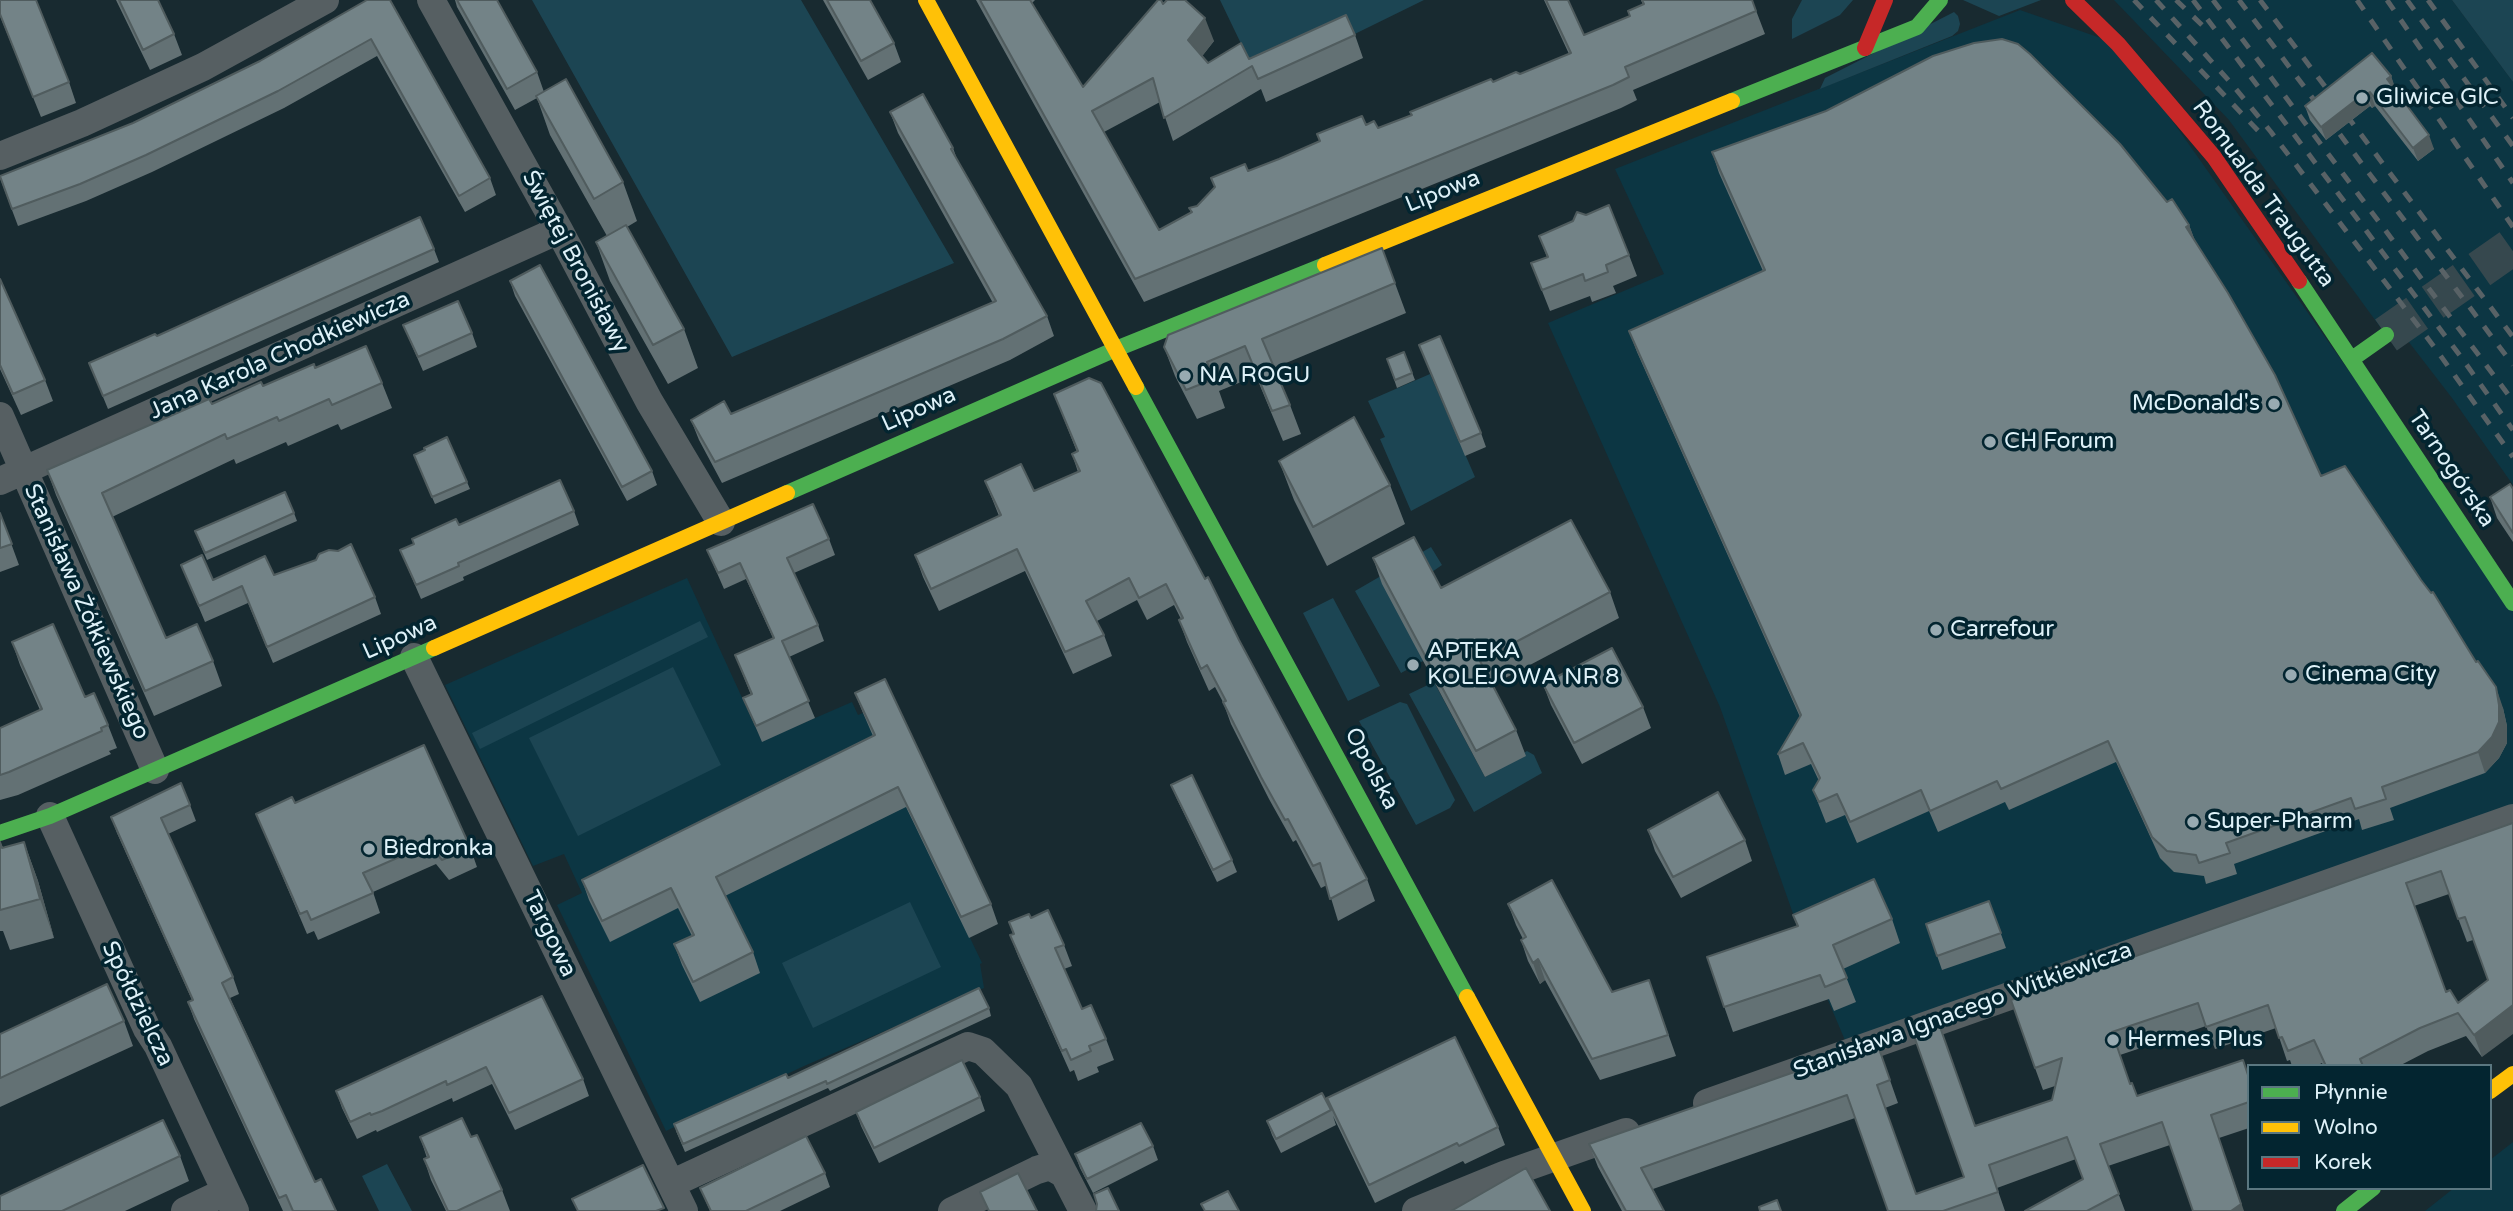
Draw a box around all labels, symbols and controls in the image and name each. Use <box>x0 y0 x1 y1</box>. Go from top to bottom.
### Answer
place label: Gliwice GlC <box>2376 84 2499 112</box>
marker: Gliwice GlC <box>2354 90 2370 106</box>
street label: Romualda Traugutta <box>2186 95 2340 293</box>
street label: Lipowa <box>1402 165 1484 219</box>
street label: Świętej Bronisławy <box>515 166 635 358</box>
street label: Jana Karola Chodkiewicza <box>145 286 415 426</box>
place label: NA ROGU <box>1199 362 1311 390</box>
marker: NA ROGU <box>1177 368 1193 384</box>
street label: Lipowa <box>878 381 960 439</box>
place label: McDonald's <box>2132 390 2260 418</box>
marker: McDonald's <box>2266 396 2282 412</box>
street label: Tarnogórska <box>2402 405 2500 533</box>
place label: CH Forum <box>2004 428 2114 456</box>
marker: CH Forum <box>1982 434 1998 450</box>
street label: Stanisława Żółkiewskiego <box>17 480 155 744</box>
street label: Lipowa <box>359 609 441 667</box>
place label: Carrefour <box>1950 616 2054 644</box>
marker: Carrefour <box>1928 622 1944 638</box>
place label: APTEKA KOLEJOWA NR 8 <box>1427 638 1619 692</box>
marker: APTEKA KOLEJOWA NR 8 <box>1405 657 1421 673</box>
place label: Cinema City <box>2305 661 2436 689</box>
marker: Cinema City <box>2283 667 2299 683</box>
street label: Opolska <box>1338 723 1404 815</box>
place label: Super-Pharm <box>2207 808 2353 836</box>
marker: Super-Pharm <box>2185 814 2201 830</box>
place label: Biedronka <box>383 835 494 863</box>
marker: Biedronka <box>361 841 377 857</box>
street label: Targowa <box>516 886 582 982</box>
street label: Spółdzielcza <box>95 937 179 1071</box>
street label: Stanisława Ignacego Witkiewicza <box>1790 937 2136 1085</box>
place label: Hermes Plus <box>2127 1026 2263 1054</box>
marker: Hermes Plus <box>2105 1032 2121 1048</box>
legend <box>2247 1064 2492 1190</box>
text: Płynnie <box>2314 1080 2388 1105</box>
text: Wolno <box>2314 1115 2378 1140</box>
text: Korek <box>2314 1150 2372 1175</box>

